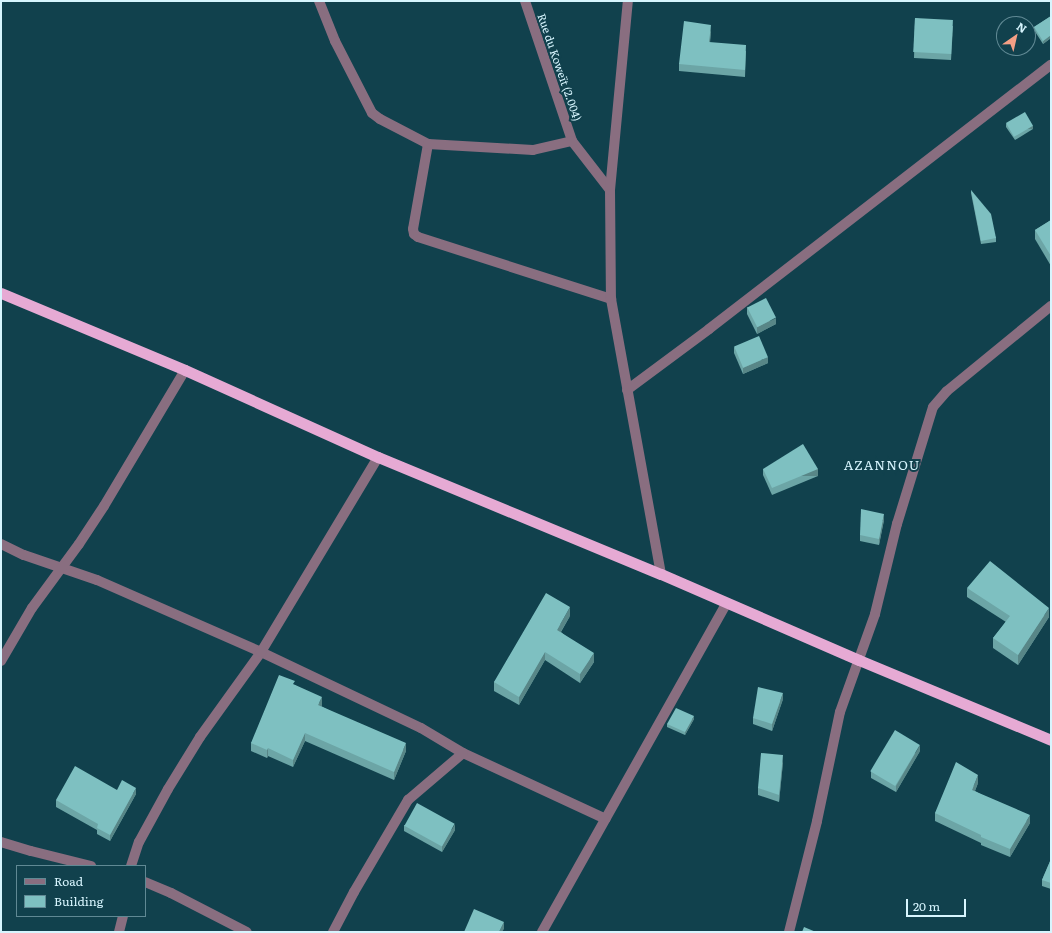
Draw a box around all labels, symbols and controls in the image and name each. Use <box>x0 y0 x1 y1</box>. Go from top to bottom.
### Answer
street label: Rue du Koweït (2.004) <box>535 12 585 122</box>
north arrow <box>996 16 1036 56</box>
text: N <box>1014 18 1030 36</box>
district label: AZANNOU <box>844 457 920 473</box>
legend <box>16 865 146 917</box>
text: Road <box>54 872 83 890</box>
scale bar <box>908 891 968 917</box>
text: Building <box>54 892 103 910</box>
text: 20 m <box>913 897 940 915</box>

